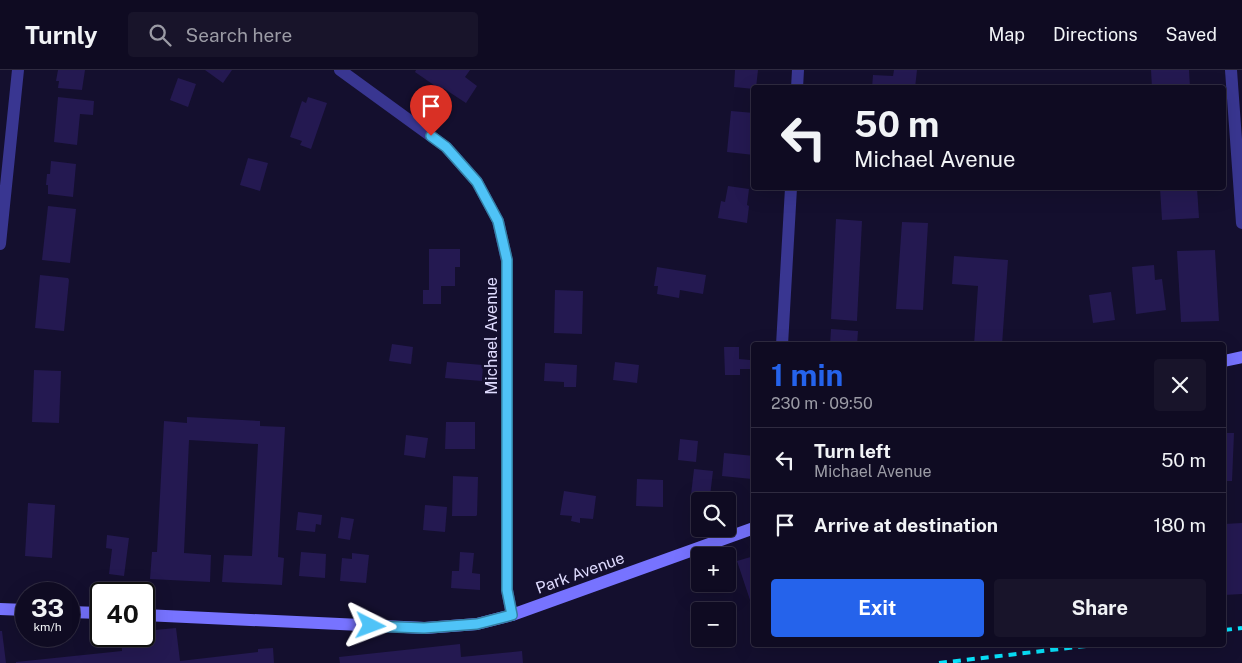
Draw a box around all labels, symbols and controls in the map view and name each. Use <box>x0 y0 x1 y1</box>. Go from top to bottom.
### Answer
search box <box>128 12 478 57</box>
text: Turnly <box>25 21 98 49</box>
icon: search <box>146 21 174 49</box>
text: Search here <box>186 24 292 46</box>
text: Map <box>988 24 1025 45</box>
text: Directions <box>1053 24 1138 45</box>
text: Saved <box>1166 24 1217 45</box>
pin <box>410 85 452 136</box>
icon: arrive <box>417 92 445 120</box>
text: 50 m <box>854 104 939 145</box>
icon: left <box>771 105 836 170</box>
text: Michael Avenue <box>854 146 1016 172</box>
street label: Michael Avenue <box>482 277 501 395</box>
text: 1 min <box>771 357 843 393</box>
button: close <box>1154 359 1206 411</box>
text: 230 m · 09:50 <box>771 394 873 413</box>
text: Turn left <box>814 440 891 462</box>
icon: left <box>771 446 799 474</box>
text: 50 m <box>1161 449 1206 471</box>
text: Michael Avenue <box>814 462 932 481</box>
map controls <box>691 492 736 647</box>
button: search <box>691 492 736 537</box>
icon: arrive <box>771 511 799 539</box>
text: Arrive at destination <box>814 514 998 536</box>
text: 180 m <box>1153 514 1206 536</box>
button: + <box>691 547 736 592</box>
street label: Park Avenue <box>533 548 627 598</box>
button: Exit <box>771 579 984 637</box>
button: Share <box>994 579 1206 637</box>
speed limit sign: 40 <box>90 582 155 647</box>
text: 33 <box>31 593 64 623</box>
position arrow <box>344 599 396 651</box>
button: − <box>691 602 736 647</box>
text: km/h <box>33 620 62 634</box>

